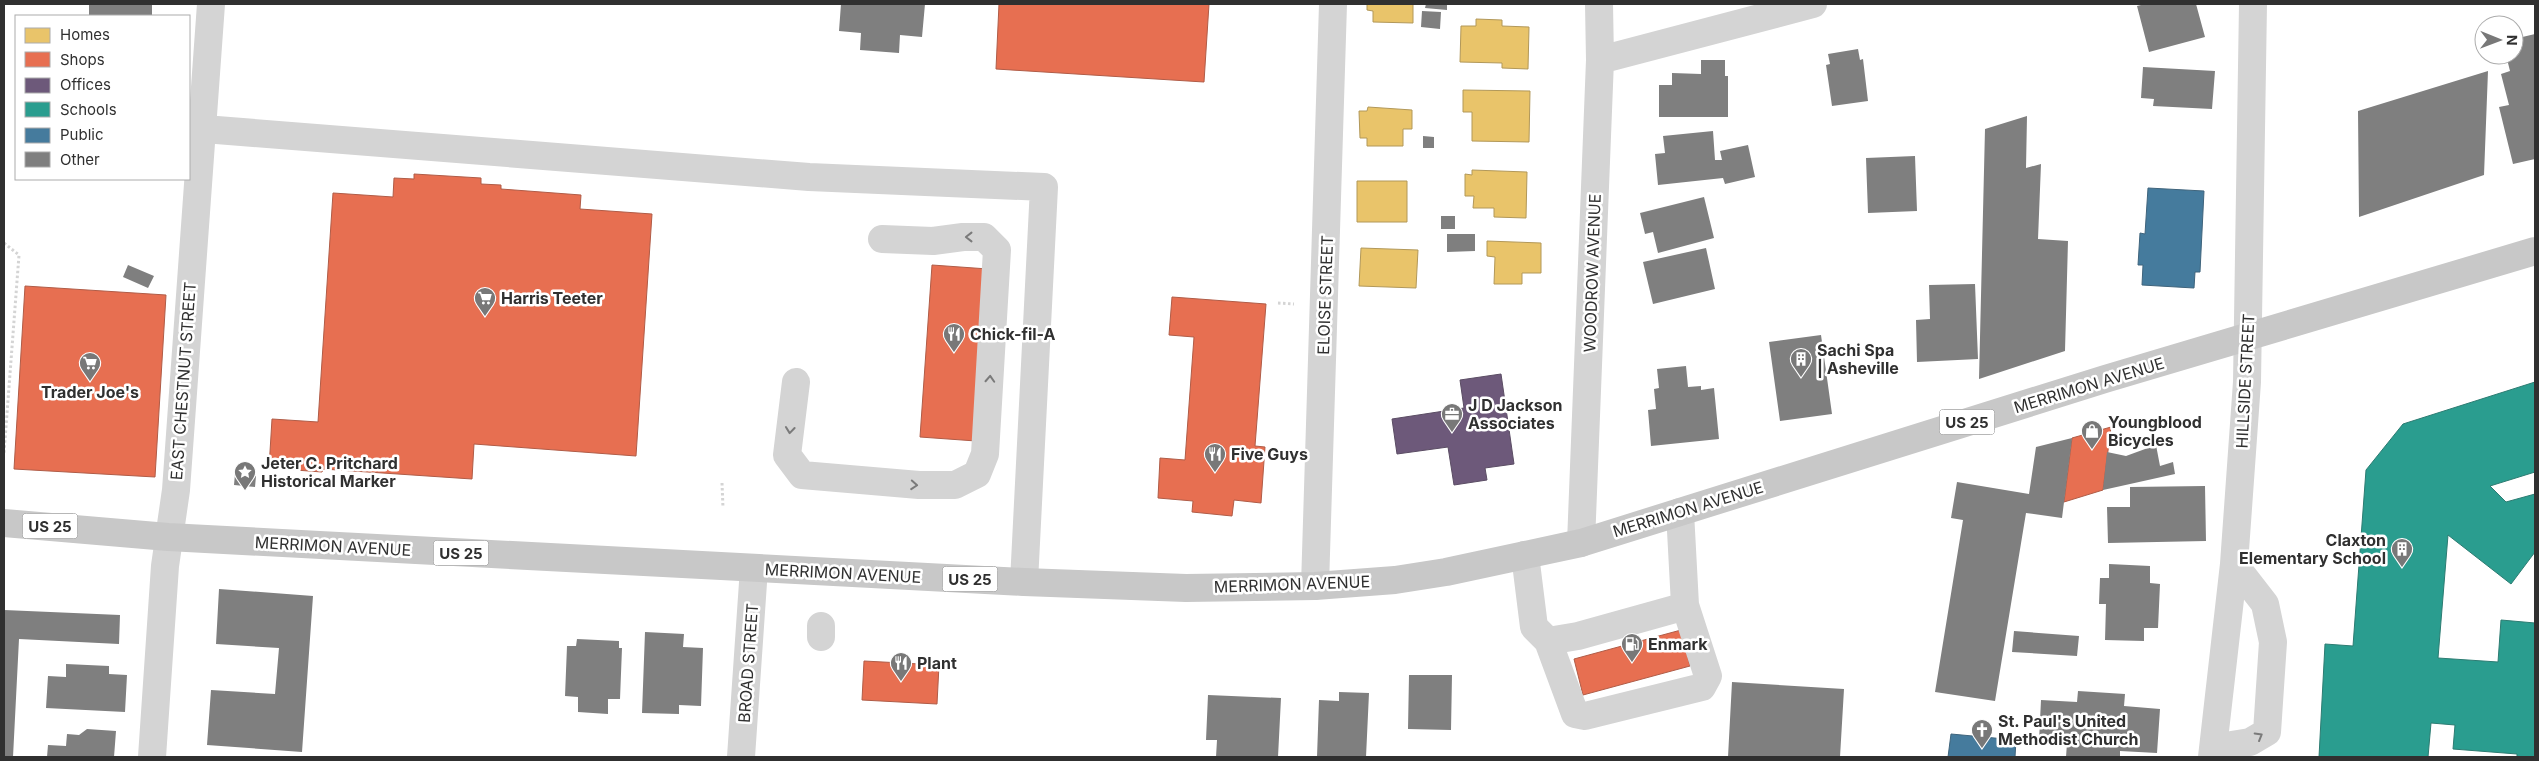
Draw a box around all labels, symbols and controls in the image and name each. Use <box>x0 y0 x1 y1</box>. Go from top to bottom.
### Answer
legend <box>15 15 190 180</box>
north arrow <box>2474 15 2524 65</box>
text: Homes <box>60 25 110 44</box>
text: N <box>2504 35 2521 46</box>
text: Shops <box>60 50 105 69</box>
text: Offices <box>60 75 111 94</box>
text: Schools <box>60 100 117 119</box>
text: Public <box>60 125 103 144</box>
text: Other <box>60 150 100 169</box>
street label: WOODROW AVENUE <box>1579 193 1605 353</box>
one-way arrow <box>965 232 972 242</box>
street label: ELOISE STREET <box>1313 235 1337 355</box>
street label: EAST CHESTNUT STREET <box>166 281 200 481</box>
supermarket icon: Harris Teeter <box>473 286 497 317</box>
place label: Harris Teeter <box>501 288 603 308</box>
street label: HILLSIDE STREET <box>2231 313 2259 449</box>
restaurant icon: Chick-fil-A <box>942 322 966 353</box>
place label: Chick-fil-A <box>970 324 1056 344</box>
place label: Sachi Spa | Asheville <box>1817 340 1899 378</box>
building icon: Sachi Spa | Asheville <box>1789 347 1813 378</box>
supermarket icon: Trader Joe's <box>78 351 102 382</box>
street label: MERRIMON AVENUE <box>2011 353 2167 417</box>
one-way arrow <box>984 375 995 383</box>
place label: Trader Joe's <box>41 382 139 402</box>
place label: J D Jackson Associates <box>1468 395 1563 433</box>
office icon: J D Jackson Associates <box>1440 402 1464 433</box>
road number: US 25 <box>1940 410 1994 434</box>
place label: Youngblood Bicycles <box>2108 412 2202 450</box>
shop icon: Youngblood Bicycles <box>2080 419 2104 450</box>
one-way arrow <box>785 426 796 434</box>
restaurant icon: Five Guys <box>1203 442 1227 473</box>
place label: Five Guys <box>1231 444 1308 464</box>
place label: Jeter C. Pritchard Historical Marker <box>261 453 398 491</box>
place icon: Jeter C. Pritchard Historical Marker <box>233 460 257 491</box>
street label: MERRIMON AVENUE <box>1610 477 1766 541</box>
one-way arrow <box>910 479 918 490</box>
road number: US 25 <box>22 514 78 538</box>
place label: Claxton Elementary School <box>2239 530 2386 568</box>
street label: MERRIMON AVENUE <box>254 532 412 560</box>
building icon: Claxton Elementary School <box>2390 537 2414 568</box>
road number: US 25 <box>434 540 488 566</box>
street label: MERRIMON AVENUE <box>764 559 922 587</box>
road number: US 25 <box>942 566 998 592</box>
street label: MERRIMON AVENUE <box>1214 571 1370 597</box>
street label: BROAD STREET <box>734 602 762 724</box>
fuel station icon: Enmark <box>1620 632 1644 663</box>
place label: Enmark <box>1648 634 1708 654</box>
restaurant icon: Plant <box>889 651 913 682</box>
place label: Plant <box>917 653 957 673</box>
place label: St. Paul's United Methodist Church <box>1998 711 2138 749</box>
church icon: St. Paul's United Methodist Church <box>1970 718 1994 749</box>
one-way arrow <box>2254 732 2263 742</box>

